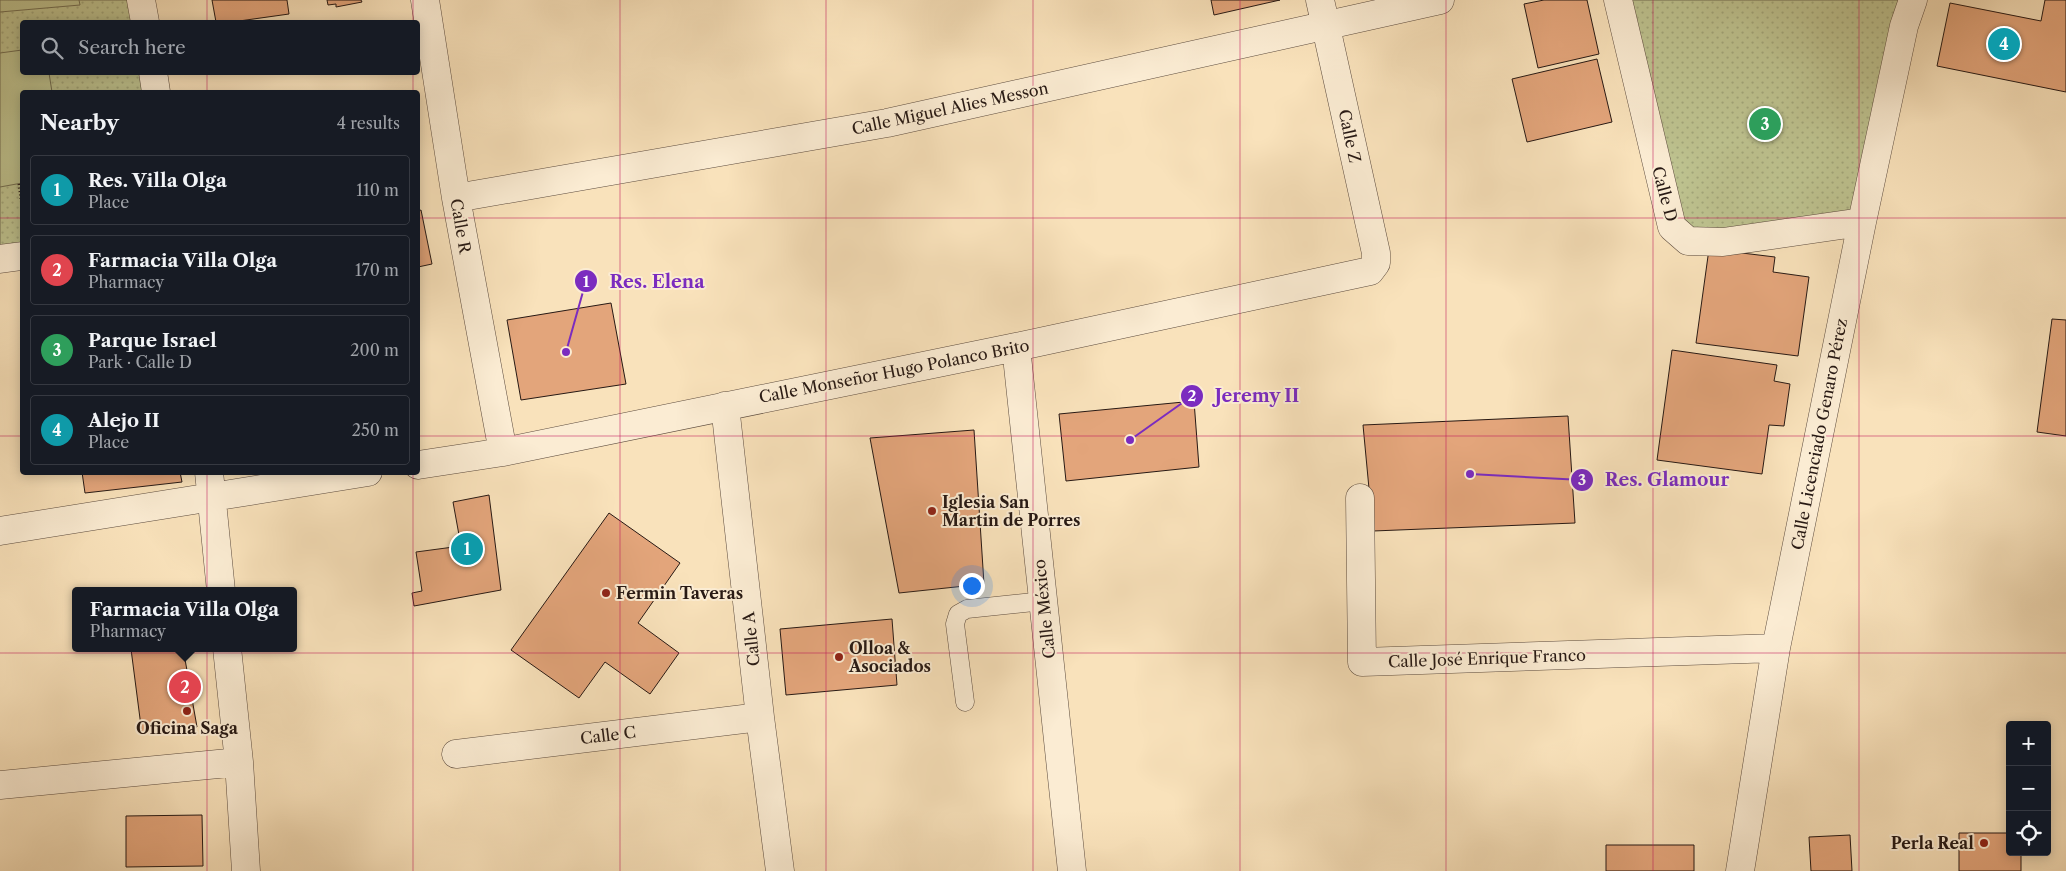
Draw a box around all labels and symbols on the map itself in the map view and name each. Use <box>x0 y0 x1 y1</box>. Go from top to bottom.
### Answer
pin: 4 <box>1988 25 2020 63</box>
street label: Calle Miguel Alies Messon <box>850 77 1050 139</box>
pin: 3 <box>1749 105 1781 143</box>
street label: Calle Z <box>1335 107 1365 165</box>
street label: Calle D <box>1648 164 1682 224</box>
street label: Calle R <box>446 197 476 256</box>
callout: Res. Elena <box>574 265 714 298</box>
text: Res. Elena <box>609 271 705 293</box>
text: 1 <box>583 272 590 291</box>
street label: Calle Licenciado Genaro Pérez <box>1787 316 1851 552</box>
street label: Calle Monseñor Hugo Polanco Brito <box>757 335 1031 407</box>
callout: Jeremy II <box>1179 379 1310 412</box>
text: Jeremy II <box>1212 385 1299 407</box>
text: 2 <box>1188 386 1197 405</box>
callout: Res. Glamour <box>1569 463 1739 496</box>
text: Res. Glamour <box>1605 469 1729 491</box>
text: 3 <box>1578 470 1586 489</box>
place label: Iglesia San Martin de Porres <box>942 492 1081 530</box>
marker: Iglesia San Martin de Porres <box>926 505 938 517</box>
pin: 1 <box>451 530 483 568</box>
street label: Calle México <box>1029 558 1059 660</box>
your location <box>959 573 985 599</box>
place label: Fermin Taveras <box>616 583 743 603</box>
marker: Fermin Taveras <box>600 587 612 599</box>
street label: Calle A <box>738 610 764 667</box>
place label: Olloa & Asociados <box>848 638 931 676</box>
street label: Calle José Enrique Franco <box>1388 645 1586 671</box>
marker: Olloa & Asociados <box>833 651 845 663</box>
pin: 2 <box>169 668 201 706</box>
marker: Oficina Saga <box>181 705 193 717</box>
place label: Oficina Saga <box>136 718 239 738</box>
street label: Calle C <box>579 722 637 748</box>
place label: Perla Real <box>1891 833 1974 853</box>
marker: Perla Real <box>1978 837 1990 849</box>

